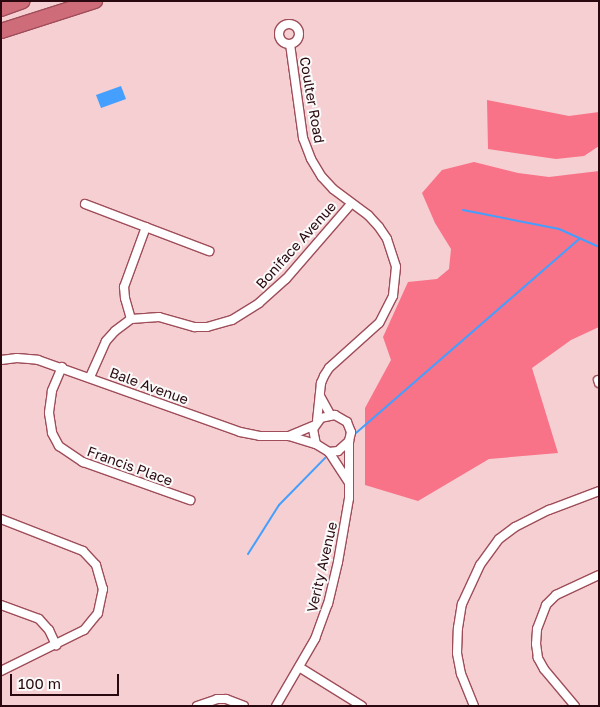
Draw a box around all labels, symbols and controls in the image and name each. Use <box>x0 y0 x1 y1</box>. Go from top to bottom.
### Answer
street label: Coulter Road <box>296 55 328 145</box>
street label: Boniface Avenue <box>252 198 340 292</box>
street label: Bale Avenue <box>107 364 191 408</box>
street label: Francis Place <box>85 443 175 489</box>
street label: Verity Avenue <box>303 520 341 614</box>
scale bar <box>12 664 121 696</box>
text: 100 m <box>18 674 61 692</box>

